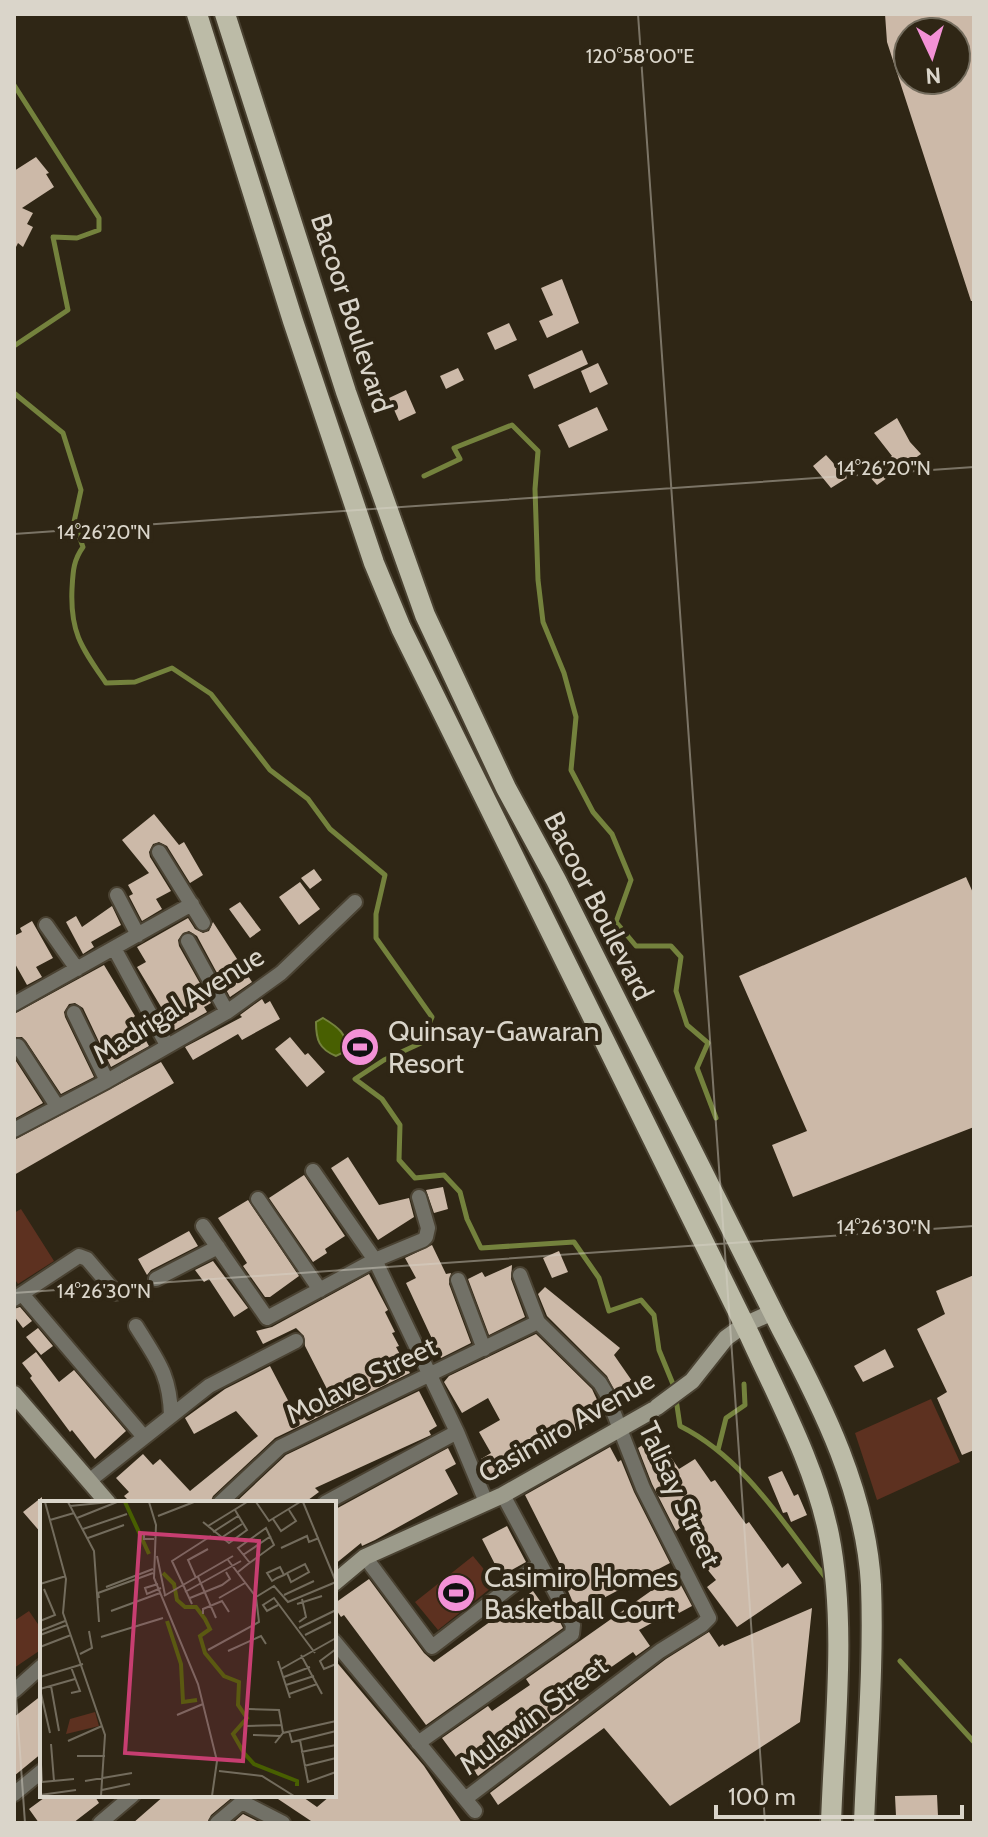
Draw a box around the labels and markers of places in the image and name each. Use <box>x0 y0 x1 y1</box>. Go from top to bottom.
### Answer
place label: Quinsay-Gawaran Resort <box>388 1014 599 1080</box>
sports icon: Quinsay-Gawaran Resort <box>339 1026 381 1068</box>
place label: Casimiro Homes Basketball Court <box>484 1560 678 1626</box>
sports icon: Casimiro Homes Basketball Court <box>435 1572 477 1614</box>

